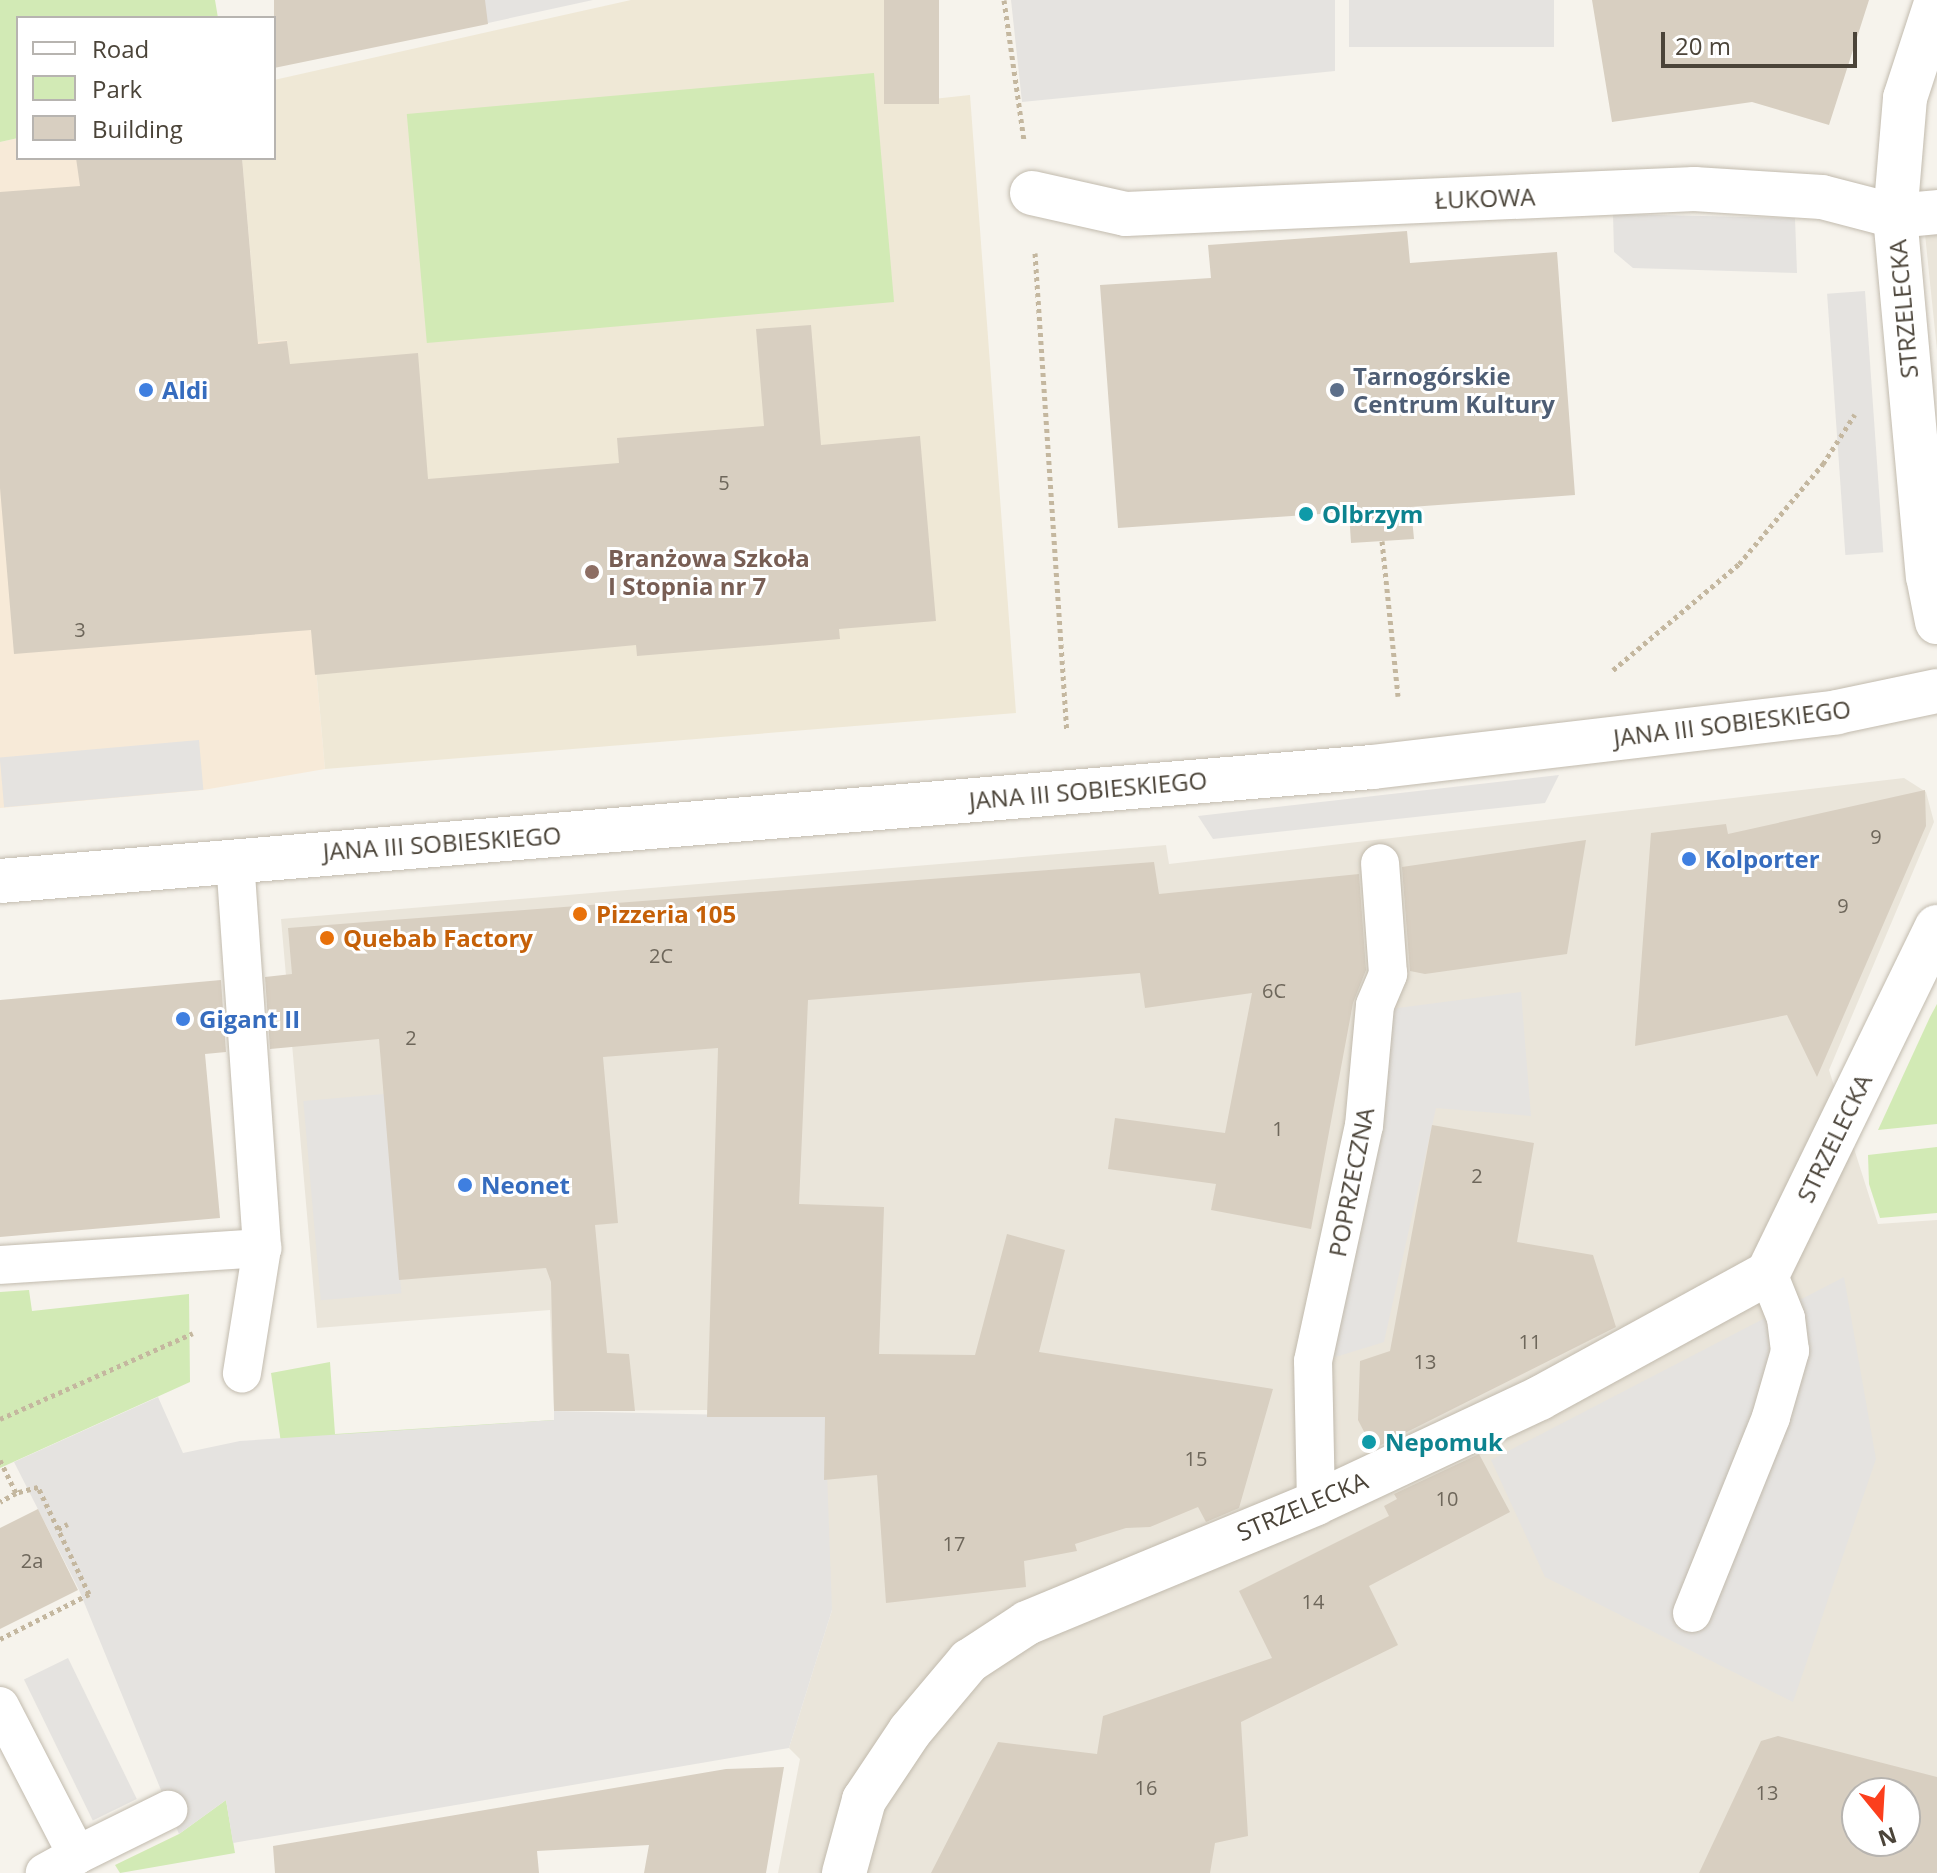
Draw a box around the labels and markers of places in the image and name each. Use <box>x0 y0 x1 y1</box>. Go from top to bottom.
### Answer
place label: Tarnogórskie Centrum Kultury <box>1353 362 1555 418</box>
place label: Aldi <box>162 376 208 404</box>
marker: Aldi <box>137 381 155 399</box>
marker: Tarnogórskie Centrum Kultury <box>1328 381 1346 399</box>
place label: Olbrzym <box>1322 500 1423 528</box>
marker: Olbrzym <box>1297 505 1315 523</box>
place label: Branżowa Szkoła I Stopnia nr 7 <box>608 544 810 600</box>
marker: Branżowa Szkoła I Stopnia nr 7 <box>583 563 601 581</box>
place label: Kolporter <box>1705 845 1820 873</box>
marker: Kolporter <box>1680 850 1698 868</box>
place label: Pizzeria 105 <box>596 900 736 928</box>
marker: Pizzeria 105 <box>571 905 589 923</box>
place label: Quebab Factory <box>343 924 533 952</box>
marker: Quebab Factory <box>318 929 336 947</box>
place label: Gigant II <box>199 1005 300 1033</box>
marker: Gigant II <box>174 1010 192 1028</box>
place label: Neonet <box>481 1171 570 1199</box>
marker: Neonet <box>456 1176 474 1194</box>
place label: Nepomuk <box>1385 1428 1503 1456</box>
marker: Nepomuk <box>1360 1433 1378 1451</box>

